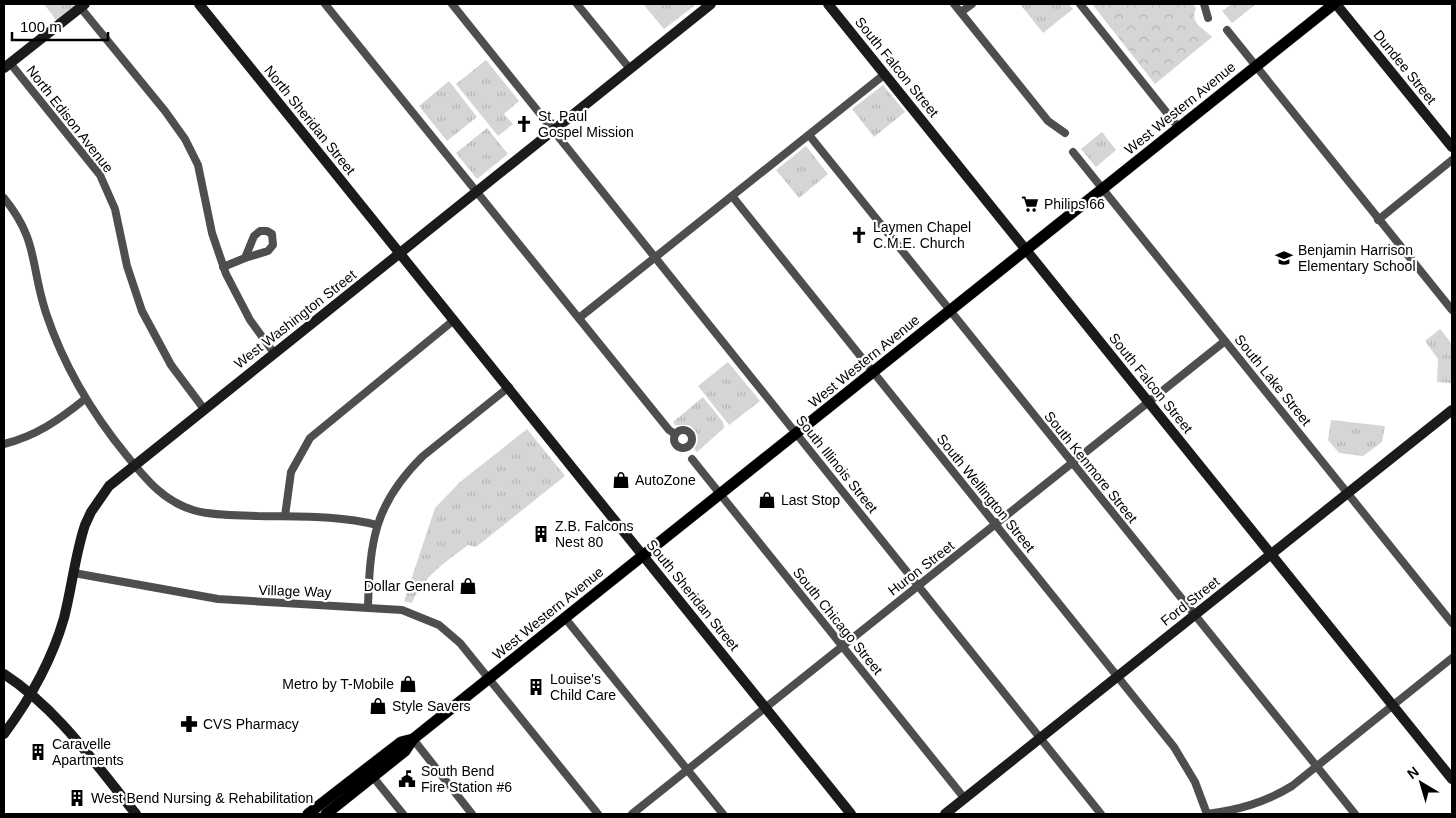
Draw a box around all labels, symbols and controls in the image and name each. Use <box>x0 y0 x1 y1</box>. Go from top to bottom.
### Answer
scale bar <box>12 10 109 42</box>
street label: South Falcon Street <box>852 14 942 120</box>
text: 100 m <box>20 18 62 35</box>
street label: Dundee Street <box>1370 27 1440 107</box>
street label: West Western Avenue <box>1121 58 1239 158</box>
street label: North Edison Avenue <box>23 62 117 176</box>
street label: North Sheridan Street <box>261 62 359 178</box>
place label: St. Paul Gospel Mission <box>538 108 634 140</box>
church icon: St. Paul Gospel Mission <box>514 114 534 134</box>
supermarket icon: Philips 66 <box>1020 194 1040 214</box>
place label: Philips 66 <box>1044 196 1105 212</box>
place label: Laymen Chapel C.M.E. Church <box>873 219 971 251</box>
church icon: Laymen Chapel C.M.E. Church <box>849 225 869 245</box>
place label: Benjamin Harrison Elementary School <box>1298 242 1416 274</box>
school or university icon: Benjamin Harrison Elementary School <box>1274 248 1294 268</box>
street label: West Washington Street <box>231 266 359 372</box>
street label: West Western Avenue <box>805 311 923 411</box>
street label: South Falcon Street <box>1106 330 1196 436</box>
street label: South Lake Street <box>1232 331 1315 429</box>
street label: South Kenmore Street <box>1041 408 1141 526</box>
street label: South Illinois Street <box>793 412 881 516</box>
street label: South Wellington Street <box>934 431 1038 555</box>
shop icon: AutoZone <box>611 470 631 490</box>
place label: AutoZone <box>635 472 696 488</box>
shop icon: Last Stop <box>757 490 777 510</box>
place label: Last Stop <box>781 492 840 508</box>
place label: Z.B. Falcons Nest 80 <box>555 518 634 550</box>
building icon: Z.B. Falcons Nest 80 <box>531 524 551 544</box>
street label: South Sheridan Street <box>643 536 743 654</box>
street label: Huron Street <box>885 537 957 599</box>
street label: West Western Avenue <box>489 563 607 663</box>
street label: South Chicago Street <box>790 564 886 678</box>
street label: Ford Street <box>1157 573 1223 629</box>
shop icon: Dollar General <box>458 576 478 596</box>
place label: Dollar General <box>364 578 454 594</box>
street label: Village Way <box>258 582 332 600</box>
place label: Louise's Child Care <box>550 671 616 703</box>
shop icon: Metro by T-Mobile <box>398 674 418 694</box>
place label: Metro by T-Mobile <box>282 676 394 692</box>
building icon: Louise's Child Care <box>526 677 546 697</box>
shop icon: Style Savers <box>368 696 388 716</box>
place label: Style Savers <box>392 698 471 714</box>
pharmacy icon: CVS Pharmacy <box>179 714 199 734</box>
place label: CVS Pharmacy <box>203 716 299 732</box>
place label: Caravelle Apartments <box>52 736 124 768</box>
building icon: Caravelle Apartments <box>28 742 48 762</box>
north arrow <box>1396 758 1446 808</box>
place label: South Bend Fire Station #6 <box>421 763 512 795</box>
text: N <box>1404 763 1422 782</box>
public building icon: South Bend Fire Station #6 <box>397 769 417 789</box>
building icon: West Bend Nursing & Rehabilitation <box>67 788 87 808</box>
place label: West Bend Nursing & Rehabilitation <box>91 790 313 806</box>

